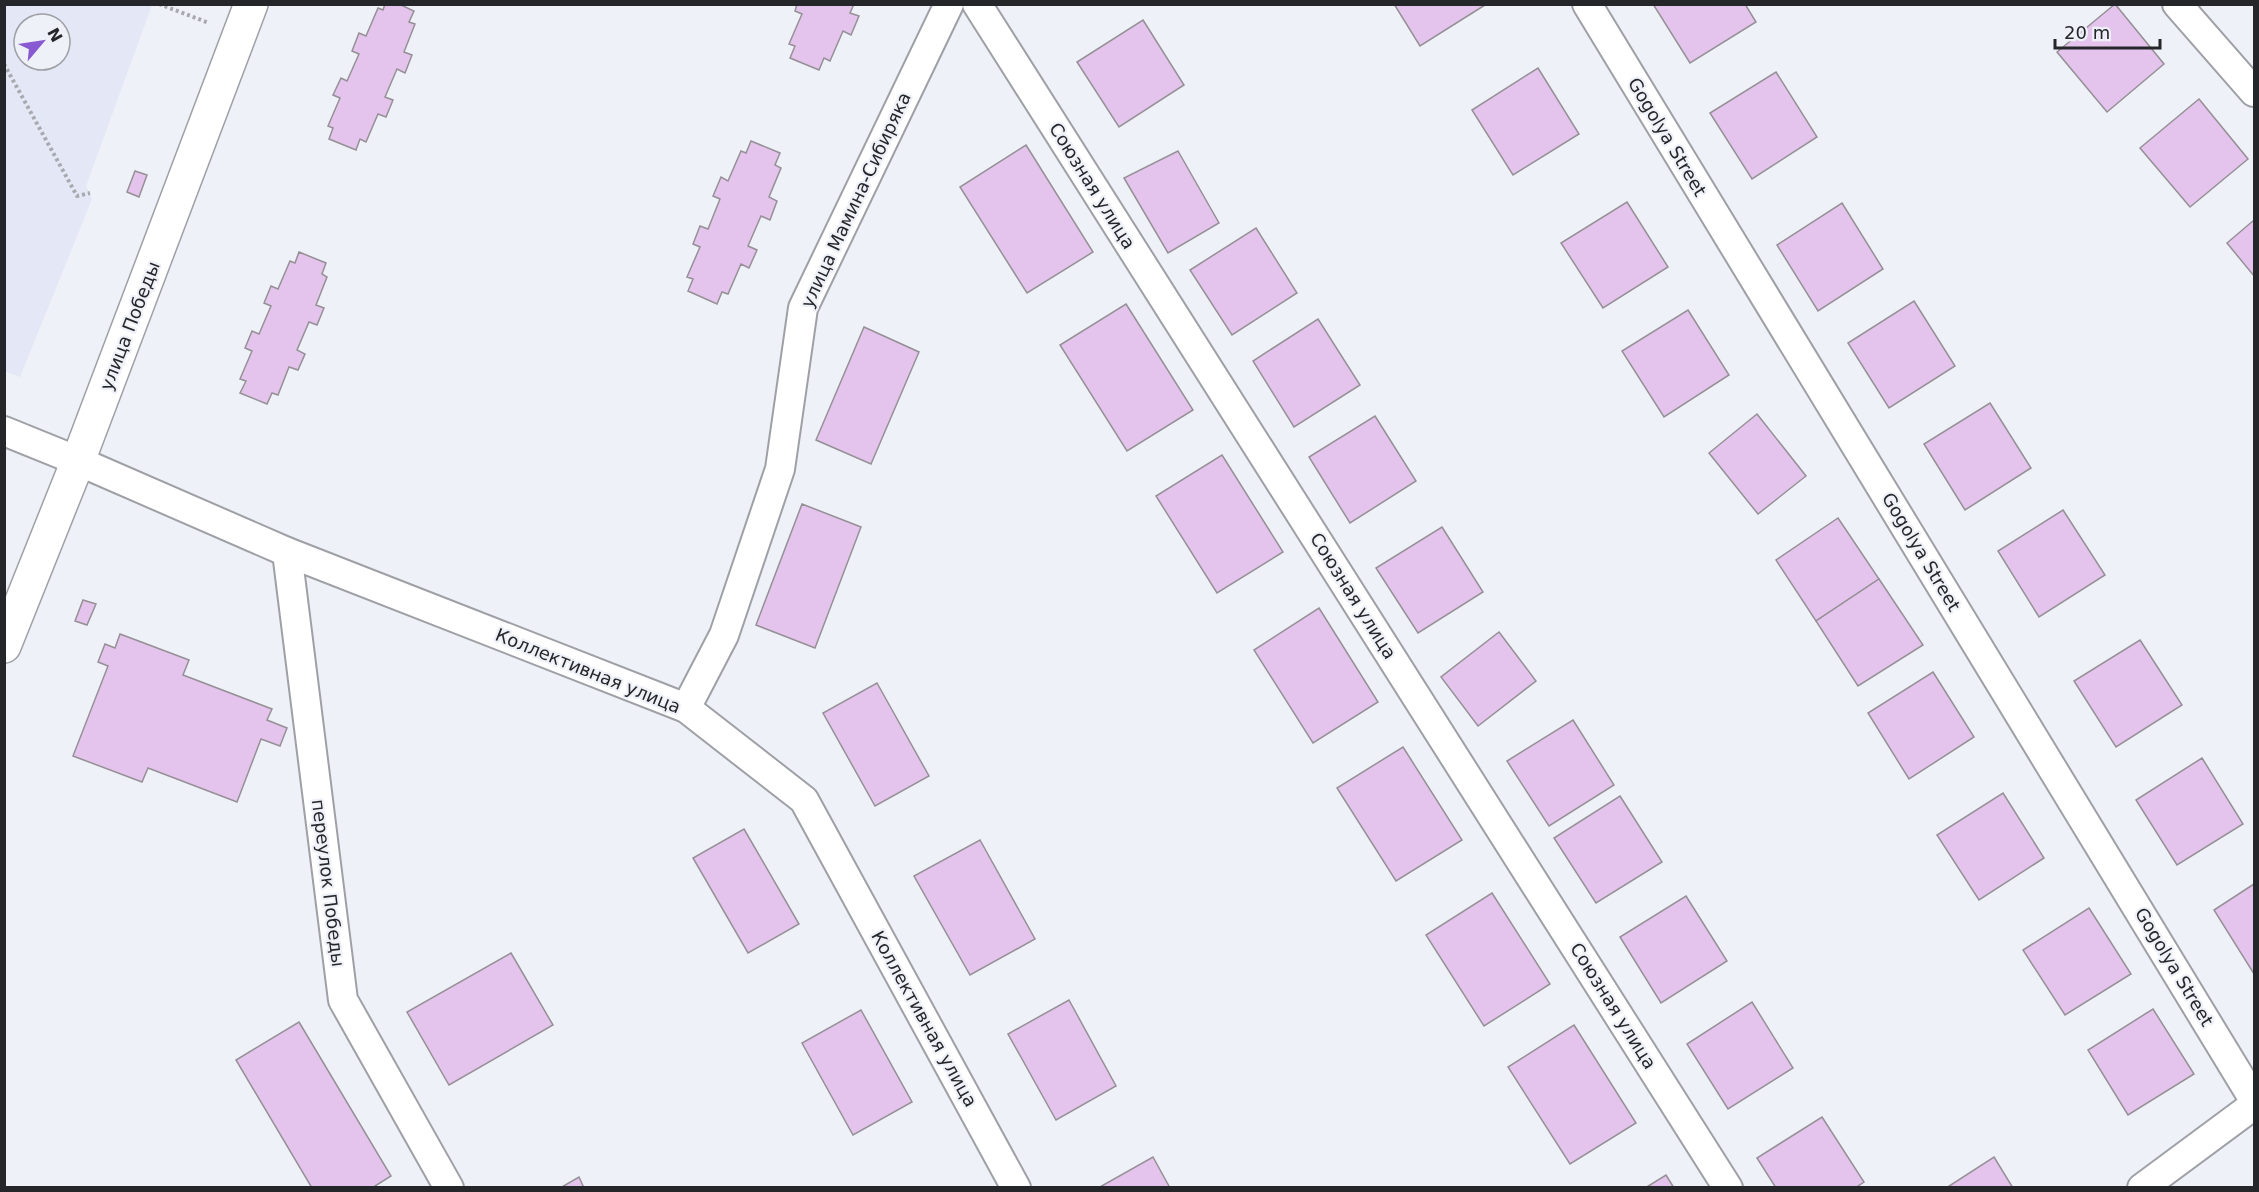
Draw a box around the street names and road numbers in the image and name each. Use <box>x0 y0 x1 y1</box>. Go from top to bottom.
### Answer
street label: Gogolya Street <box>1624 74 1711 200</box>
street label: улица Мамина-Сибиряка <box>796 89 915 311</box>
street label: Союзная улица <box>1045 119 1140 253</box>
street label: улица Победы <box>95 258 164 393</box>
street label: Gogolya Street <box>1878 489 1965 615</box>
street label: Союзная улица <box>1306 529 1401 663</box>
street label: Коллективная улица <box>492 624 684 717</box>
street label: переулок Победы <box>308 798 349 968</box>
street label: Gogolya Street <box>2131 904 2218 1030</box>
street label: Коллективная улица <box>867 927 982 1110</box>
street label: Союзная улица <box>1566 939 1661 1073</box>

